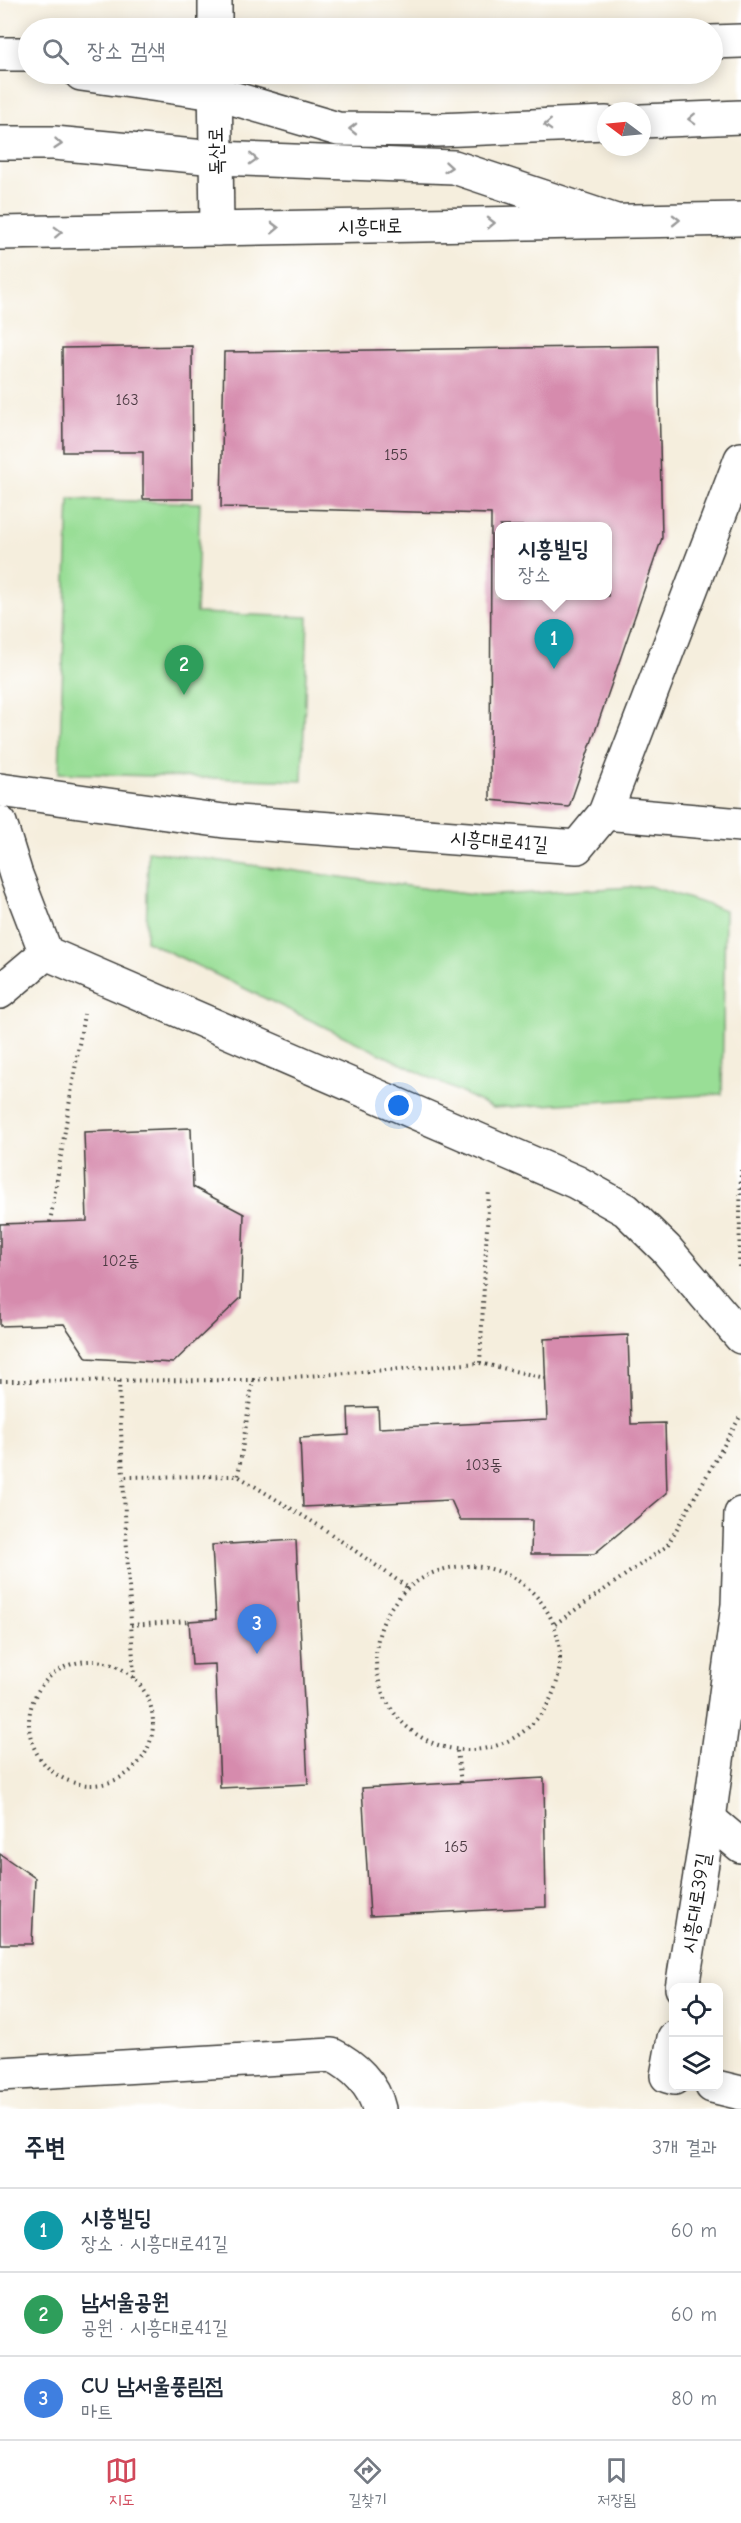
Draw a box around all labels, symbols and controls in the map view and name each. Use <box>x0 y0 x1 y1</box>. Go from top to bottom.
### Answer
search box <box>18 18 723 84</box>
icon: search <box>39 35 72 68</box>
text: 장소 검색 <box>87 38 165 64</box>
north arrow <box>597 102 651 156</box>
one-way arrow <box>687 113 696 126</box>
one-way arrow <box>543 119 552 132</box>
one-way arrow <box>348 123 357 135</box>
street label: 독산로 <box>204 127 228 175</box>
one-way arrow <box>54 137 63 150</box>
one-way arrow <box>248 153 257 166</box>
one-way arrow <box>443 160 452 173</box>
street label: 시흥대로 <box>338 214 402 238</box>
one-way arrow <box>671 214 680 226</box>
one-way arrow <box>487 217 496 230</box>
one-way arrow <box>271 221 280 234</box>
one-way arrow <box>54 225 63 238</box>
house number: 163 <box>115 391 139 409</box>
house number: 155 <box>384 446 408 464</box>
popup <box>495 522 612 600</box>
text: 시흥빌딩 <box>518 536 589 562</box>
text: 장소 <box>518 563 550 586</box>
pin: 1 <box>534 620 574 669</box>
pin: 2 <box>164 646 204 695</box>
street label: 시흥대로41길 <box>449 826 549 856</box>
your location <box>384 1091 413 1120</box>
house number: 102동 <box>102 1252 140 1270</box>
house number: 103동 <box>465 1456 503 1474</box>
pin: 3 <box>238 1604 276 1654</box>
house number: 165 <box>444 1838 468 1856</box>
street label: 시흥대로39길 <box>677 1851 715 1955</box>
map controls <box>669 1983 723 2091</box>
button: locate <box>669 1983 723 2037</box>
button: layers <box>669 2037 723 2091</box>
text: 주변 <box>24 2133 66 2163</box>
text: 3개 결과 <box>652 2136 717 2159</box>
text: 시흥빌딩 <box>81 2205 152 2231</box>
text: 1 <box>40 2219 47 2242</box>
text: 60 m <box>671 2219 717 2242</box>
text: 장소 · 시흥대로41길 <box>81 2232 228 2255</box>
text: 남서울공원 <box>81 2289 170 2315</box>
text: 2 <box>39 2303 48 2326</box>
text: 60 m <box>671 2303 717 2326</box>
text: 공원 · 시흥대로41길 <box>81 2316 228 2339</box>
text: CU 남서울풍림점 <box>81 2373 223 2399</box>
text: 3 <box>39 2387 48 2410</box>
text: 80 m <box>671 2387 717 2410</box>
text: 마트 <box>81 2400 113 2423</box>
tab: 지도 <box>105 2454 138 2510</box>
tab: 길찾기 <box>348 2454 387 2510</box>
tab: 저장됨 <box>597 2454 636 2510</box>

